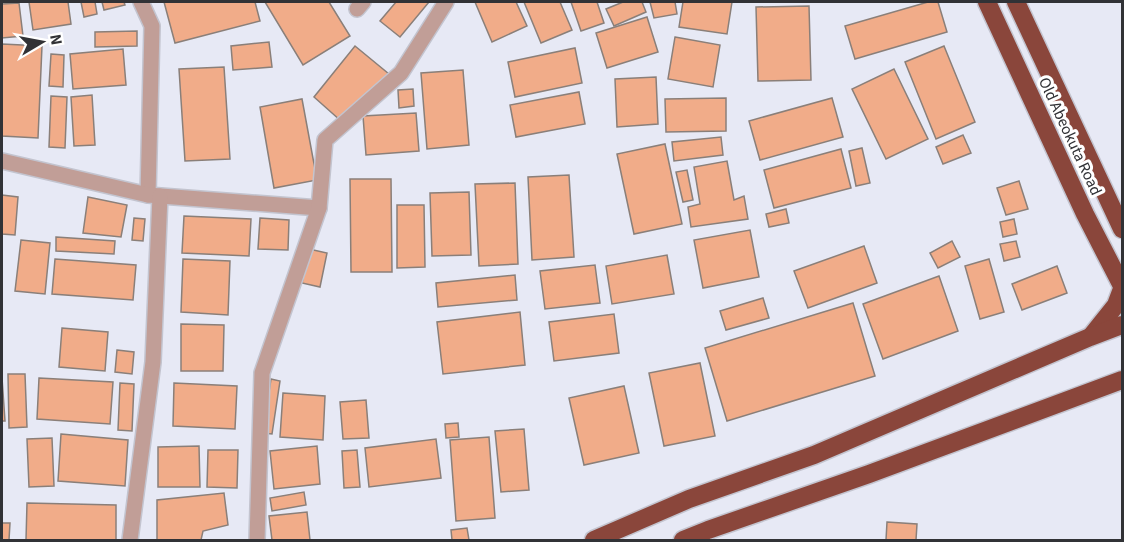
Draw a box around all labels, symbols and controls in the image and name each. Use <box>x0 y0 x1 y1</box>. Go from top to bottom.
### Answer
north arrow <box>12 12 72 72</box>
text: N <box>44 32 68 47</box>
street label: Old Abeokuta Road <box>1033 74 1107 199</box>

